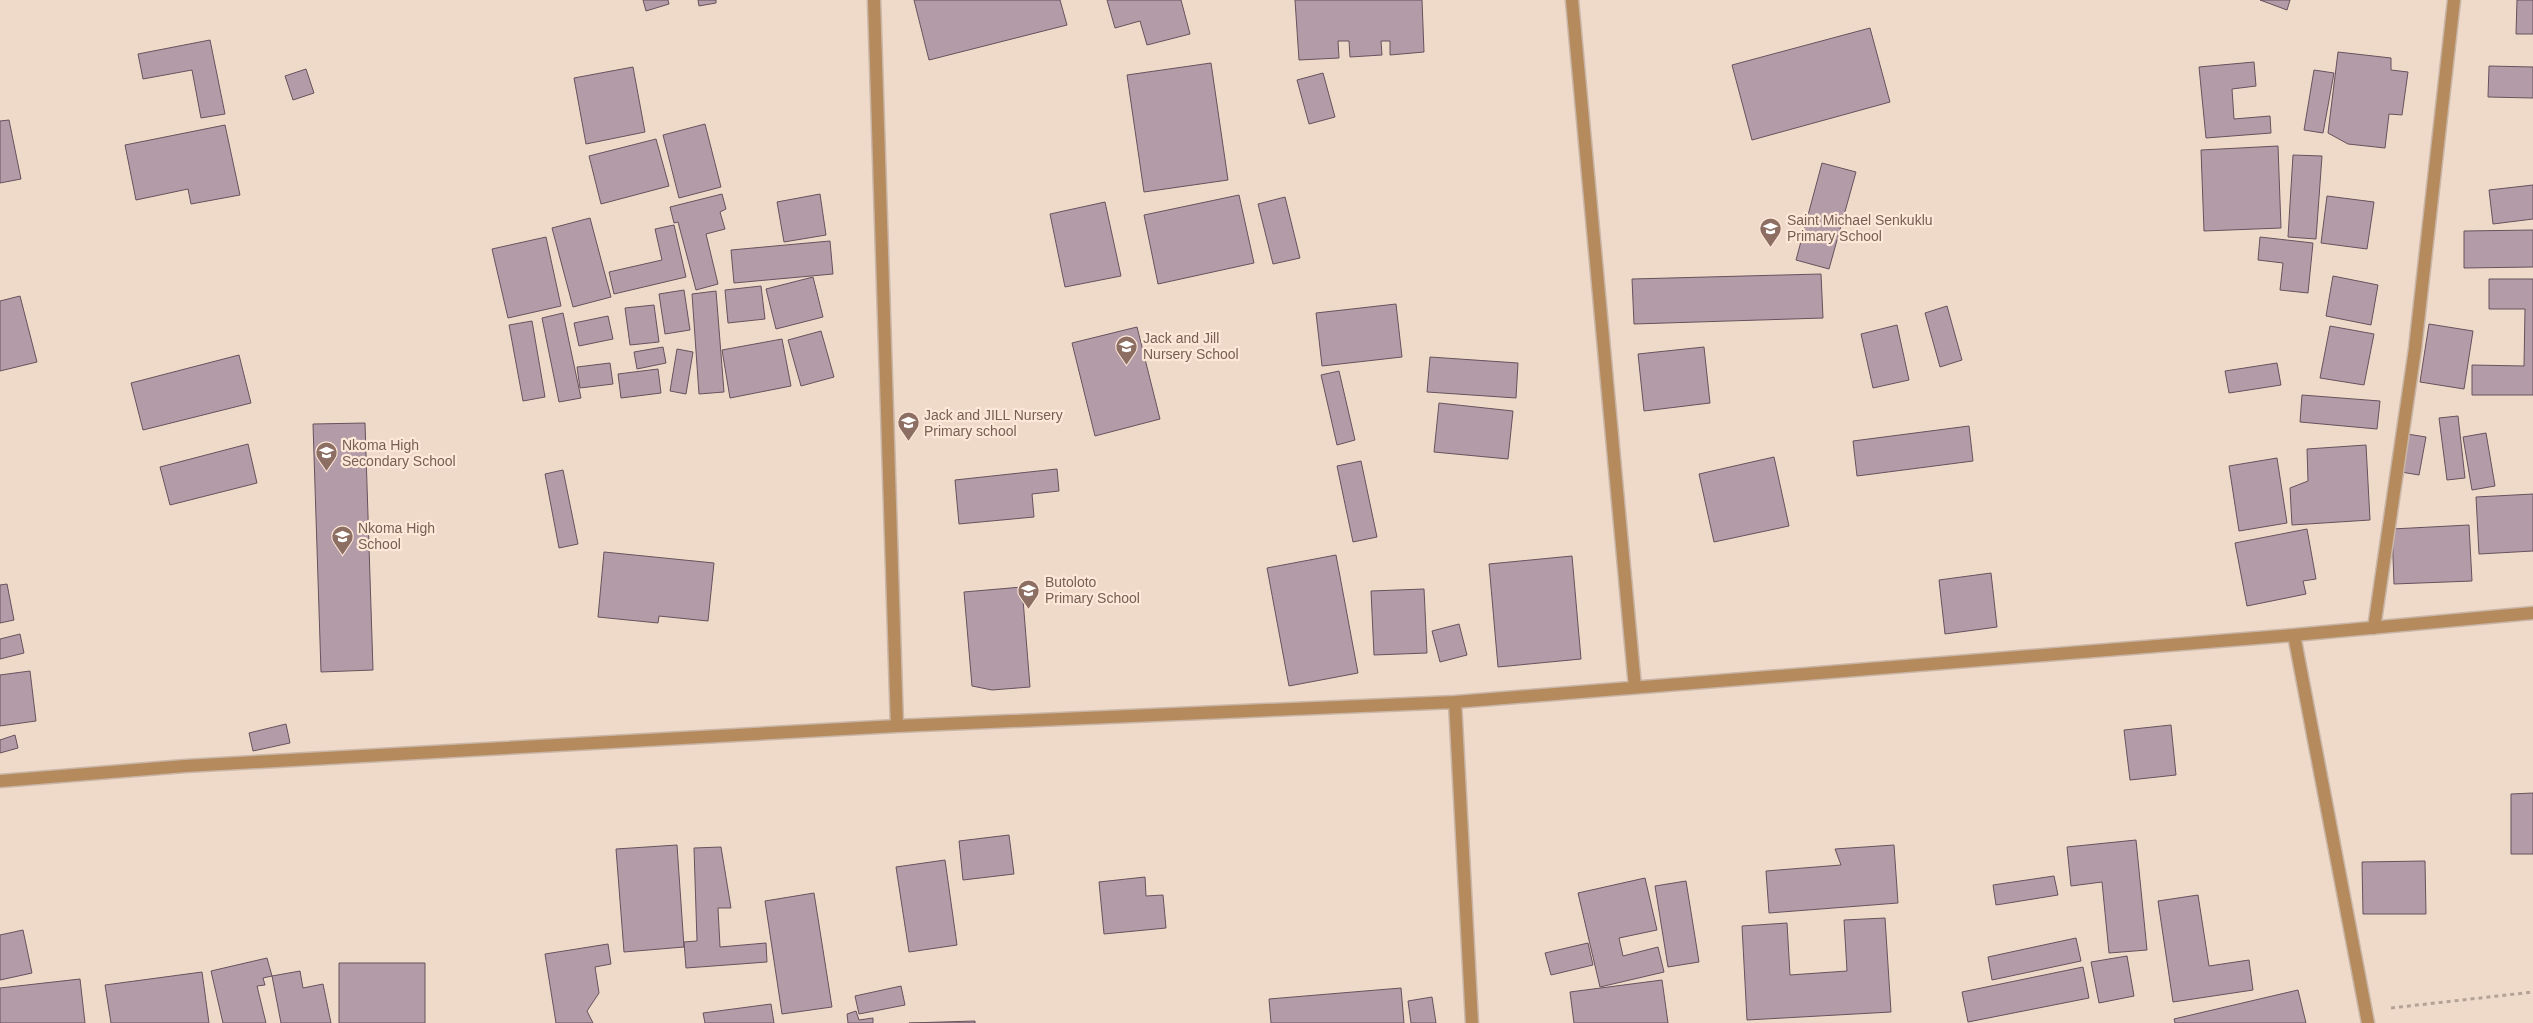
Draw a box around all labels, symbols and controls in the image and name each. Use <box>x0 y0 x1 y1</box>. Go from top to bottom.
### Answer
place label: Saint Michael Senkuklu Primary School <box>1787 212 1933 244</box>
school or university icon: Saint Michael Senkuklu Primary School <box>1759 216 1783 247</box>
place label: Jack and Jill Nursery School <box>1143 330 1239 362</box>
school or university icon: Jack and Jill Nursery School <box>1115 334 1139 365</box>
place label: Jack and JILL Nursery Primary school <box>924 407 1063 439</box>
school or university icon: Jack and JILL Nursery Primary school <box>896 411 920 442</box>
place label: Nkoma High Secondary School <box>342 437 456 469</box>
school or university icon: Nkoma High Secondary School <box>314 441 338 472</box>
place label: Nkoma High School <box>358 520 435 552</box>
school or university icon: Nkoma High School <box>330 524 354 555</box>
place label: Butoloto Primary School <box>1045 574 1140 606</box>
school or university icon: Butoloto Primary School <box>1017 578 1041 609</box>

